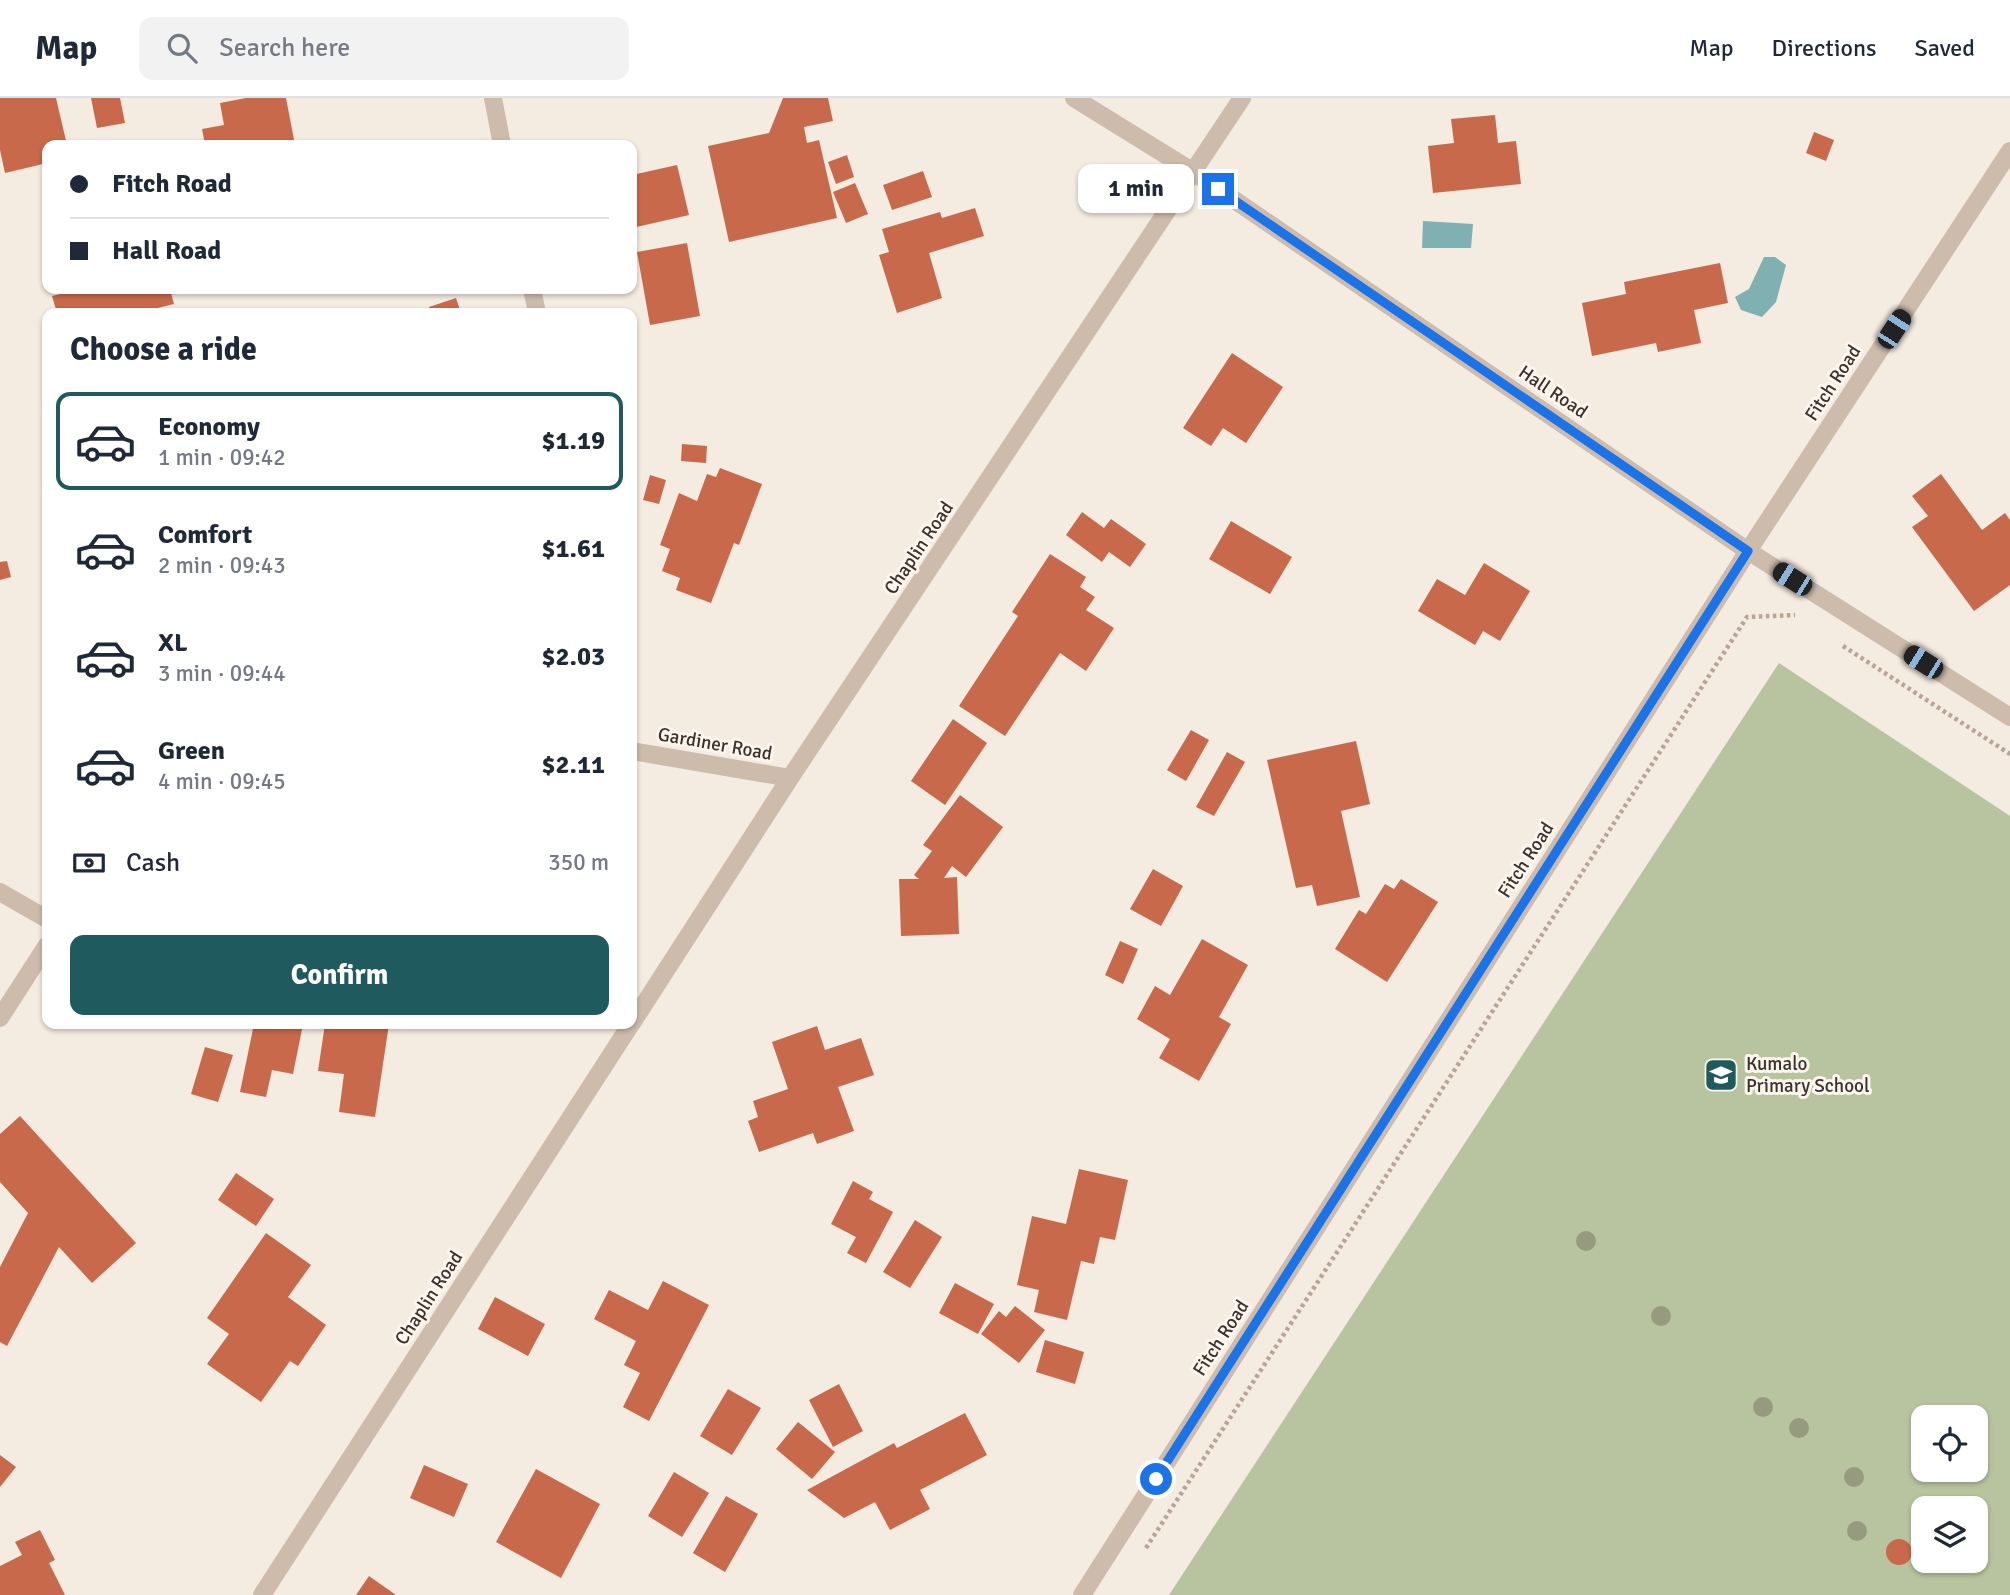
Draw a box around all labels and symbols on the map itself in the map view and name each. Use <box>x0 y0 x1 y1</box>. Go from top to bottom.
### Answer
callout: 1 min <box>1078 164 1194 214</box>
route end <box>1202 173 1234 205</box>
car <box>1874 306 1915 352</box>
street label: Fitch Road <box>1800 341 1866 425</box>
street label: Hall Road <box>1514 360 1592 424</box>
street label: Chaplin Road <box>879 497 959 599</box>
car <box>1769 559 1816 599</box>
car <box>1900 642 1947 682</box>
street label: Gardiner Road <box>656 722 774 766</box>
street label: Fitch Road <box>1493 818 1559 902</box>
place label: Kumalo Primary School <box>1746 1052 1869 1098</box>
school or university icon: Kumalo Primary School <box>1702 1056 1740 1094</box>
street label: Chaplin Road <box>390 1246 468 1350</box>
street label: Fitch Road <box>1188 1296 1254 1380</box>
route start <box>1140 1463 1172 1495</box>

